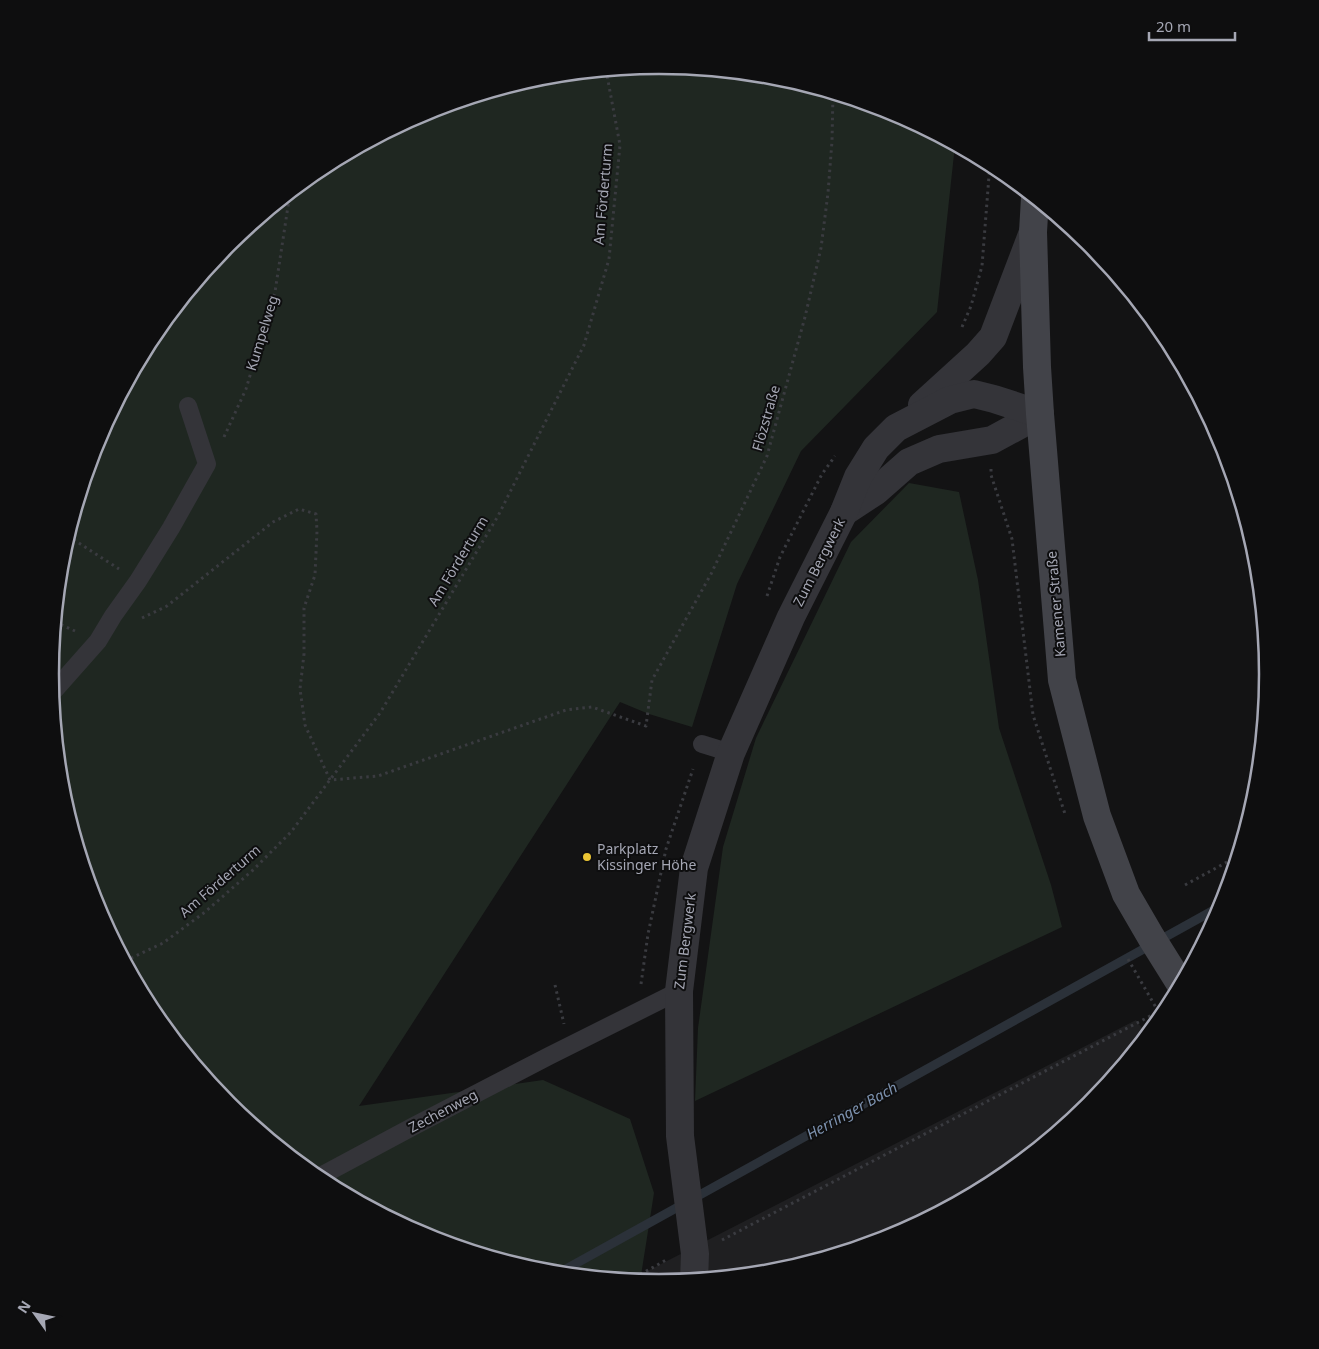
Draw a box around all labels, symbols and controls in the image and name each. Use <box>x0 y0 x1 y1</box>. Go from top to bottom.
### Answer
scale bar <box>1149 10 1235 42</box>
text: 20 m <box>1156 16 1191 36</box>
street label: Am Förderturm <box>589 142 616 245</box>
street label: Kumpelweg <box>241 293 282 373</box>
street label: Flözstraße <box>747 383 784 453</box>
street label: Am Förderturm <box>423 512 492 609</box>
street label: Zum Bergwerk <box>788 514 849 609</box>
street label: Kamener Straße <box>1041 550 1070 658</box>
place label: Parkplatz Kissinger Höhe <box>597 839 696 874</box>
street label: Am Förderturm <box>175 840 264 921</box>
marker: Parkplatz Kissinger Höhe <box>581 851 593 863</box>
street label: Zum Bergwerk <box>669 891 700 990</box>
water label: Herringer Bach <box>802 1077 901 1143</box>
street label: Zechenweg <box>405 1084 480 1137</box>
north arrow <box>10 1289 60 1339</box>
text: N <box>13 1297 35 1317</box>

